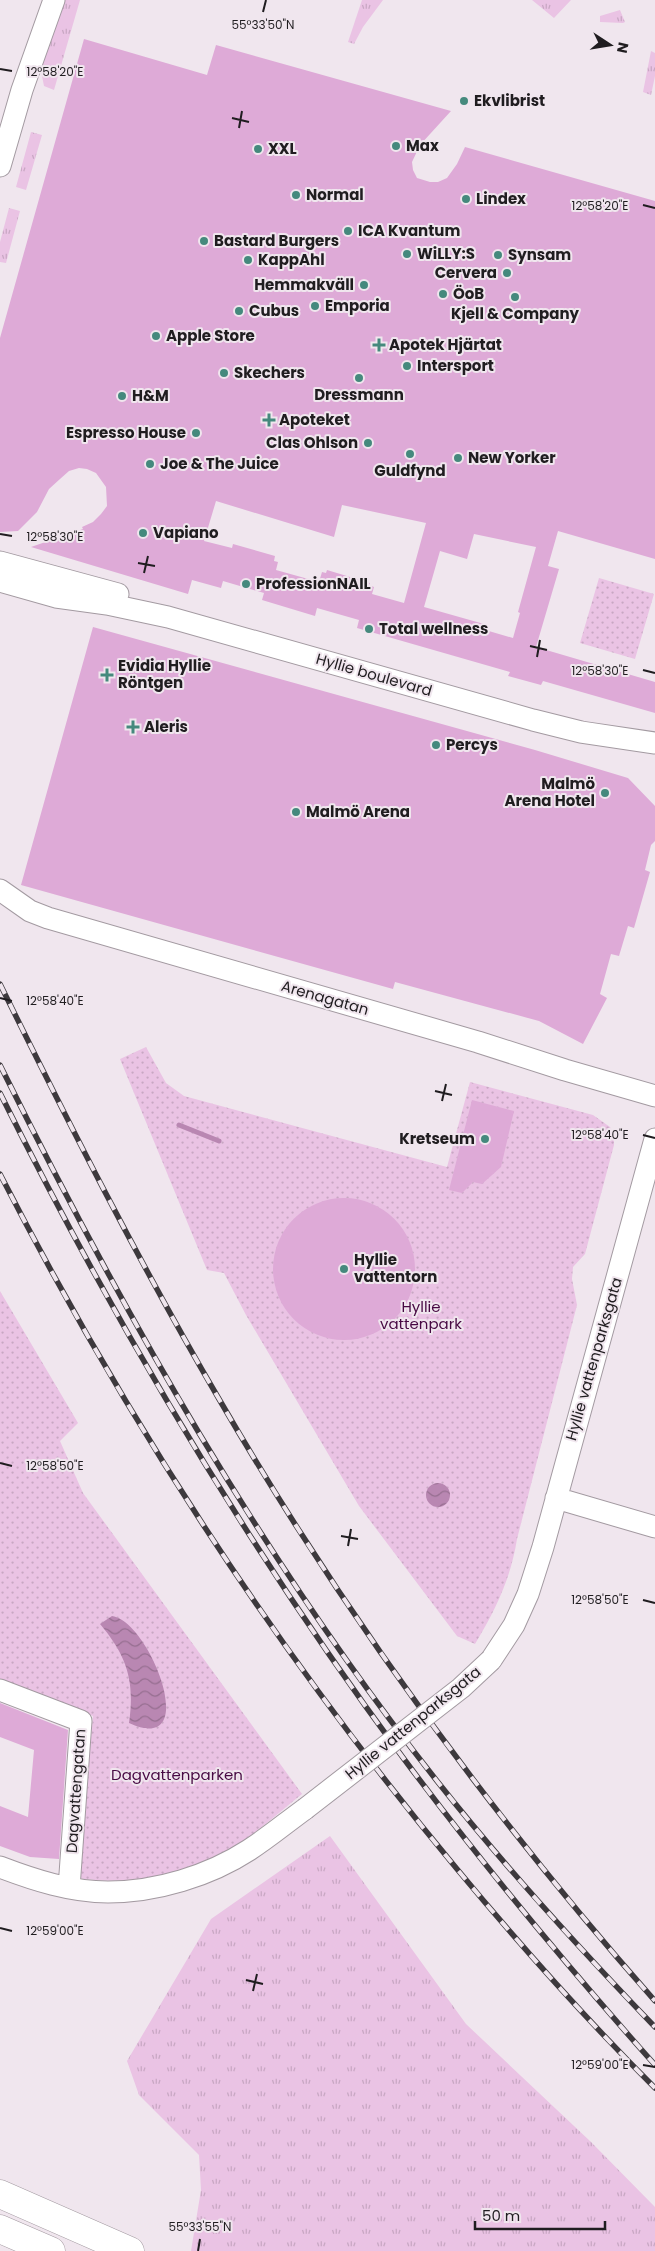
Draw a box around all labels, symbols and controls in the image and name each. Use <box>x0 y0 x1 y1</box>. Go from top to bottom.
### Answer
text: 55°33'50"N <box>231 16 295 33</box>
north arrow <box>585 20 635 70</box>
text: N <box>612 40 634 55</box>
text: 12°58'20"E <box>27 63 83 80</box>
place label: Ekvlibrist <box>474 90 545 111</box>
marker: Ekvlibrist <box>458 95 470 107</box>
place label: Max <box>406 135 439 156</box>
place label: XXL <box>268 138 297 159</box>
marker: Max <box>390 140 402 152</box>
marker: XXL <box>252 143 264 155</box>
place label: Normal <box>306 184 364 205</box>
place label: Lindex <box>476 188 526 209</box>
marker: Normal <box>290 189 302 201</box>
marker: Lindex <box>460 193 472 205</box>
text: 12°58'20"E <box>572 197 628 214</box>
place label: ICA Kvantum <box>358 220 460 241</box>
marker: ICA Kvantum <box>342 225 354 237</box>
place label: Bastard Burgers <box>214 230 339 251</box>
marker: Bastard Burgers <box>198 235 210 247</box>
place label: WiLLY:S <box>417 243 475 264</box>
place label: Synsam <box>508 244 571 265</box>
marker: WiLLY:S <box>401 248 413 260</box>
place label: KappAhl <box>258 249 325 270</box>
marker: Synsam <box>492 249 504 261</box>
marker: KappAhl <box>242 254 254 266</box>
place label: Cervera <box>435 262 497 283</box>
marker: Cervera <box>501 267 513 279</box>
place label: Hemmakväll <box>254 274 354 295</box>
marker: Hemmakväll <box>358 279 370 291</box>
place label: ÖoB <box>453 283 484 304</box>
marker: ÖoB <box>437 288 449 300</box>
marker: Kjell & Company <box>509 291 521 303</box>
place label: Emporia <box>325 295 390 316</box>
place label: Cubus <box>249 300 299 321</box>
marker: Emporia <box>309 300 321 312</box>
place label: Kjell & Company <box>451 303 580 324</box>
marker: Cubus <box>233 305 245 317</box>
place label: Apple Store <box>166 325 255 346</box>
marker: Apple Store <box>150 330 162 342</box>
place label: Apotek Hjärtat <box>389 334 502 355</box>
marker: Apotek Hjärtat <box>373 339 385 351</box>
place label: Intersport <box>417 355 494 376</box>
marker: Intersport <box>401 360 413 372</box>
place label: Skechers <box>234 362 305 383</box>
marker: Skechers <box>218 367 230 379</box>
marker: Dressmann <box>353 372 365 384</box>
place label: Dressmann <box>314 384 404 405</box>
place label: H&M <box>132 385 169 406</box>
marker: H&M <box>116 390 128 402</box>
place label: Apoteket <box>279 409 350 430</box>
marker: Apoteket <box>263 414 275 426</box>
place label: Espresso House <box>66 422 186 443</box>
marker: Espresso House <box>190 427 202 439</box>
place label: Clas Ohlson <box>266 432 358 453</box>
marker: Clas Ohlson <box>362 437 374 449</box>
place label: New Yorker <box>468 447 556 468</box>
marker: Guldfynd <box>404 448 416 460</box>
marker: New Yorker <box>452 452 464 464</box>
place label: Joe & The Juice <box>160 453 279 474</box>
marker: Joe & The Juice <box>144 458 156 470</box>
place label: Guldfynd <box>374 460 446 481</box>
place label: Vapiano <box>153 522 219 543</box>
marker: Vapiano <box>137 527 149 539</box>
text: 12°58'30"E <box>27 528 83 545</box>
place label: ProfessionNAIL <box>256 573 371 594</box>
marker: ProfessionNAIL <box>240 578 252 590</box>
place label: Total wellness <box>379 618 488 639</box>
marker: Total wellness <box>363 623 375 635</box>
street label: Hyllie boulevard <box>314 648 435 701</box>
place label: Evidia Hyllie Röntgen <box>118 655 211 693</box>
text: 12°58'30"E <box>572 662 628 679</box>
marker: Evidia Hyllie Röntgen <box>100 668 114 682</box>
place label: Aleris <box>144 716 188 737</box>
marker: Aleris <box>126 720 140 734</box>
place label: Percys <box>446 734 498 755</box>
marker: Percys <box>430 739 442 751</box>
place label: Malmö Arena Hotel <box>505 773 595 811</box>
marker: Malmö Arena Hotel <box>599 787 611 799</box>
place label: Malmö Arena <box>306 801 410 822</box>
marker: Malmö Arena <box>290 806 302 818</box>
street label: Arenagatan <box>279 975 371 1020</box>
text: 12°58'40"E <box>26 992 84 1009</box>
text: 12°58'40"E <box>571 1126 629 1143</box>
place label: Kretseum <box>399 1128 475 1149</box>
marker: Kretseum <box>479 1133 491 1145</box>
place label: Hyllie vattentorn <box>354 1249 437 1287</box>
marker: Hyllie vattentorn <box>338 1263 350 1275</box>
street label: Hyllie vattenparksgata <box>560 1275 627 1443</box>
park label: Hyllie vattenpark <box>380 1296 462 1334</box>
text: 12°58'50"E <box>26 1457 84 1474</box>
text: 12°58'50"E <box>571 1591 629 1608</box>
street label: Hyllie vattenparksgata <box>340 1661 485 1784</box>
street label: Dagvattengatan <box>61 1728 90 1854</box>
park label: Dagvattenparken <box>111 1764 243 1785</box>
text: 12°59'00"E <box>26 1922 84 1939</box>
text: 12°59'00"E <box>571 2056 629 2073</box>
scale bar <box>475 2198 605 2230</box>
text: 50 m <box>482 2205 520 2226</box>
text: 55°33'55"N <box>168 2218 232 2235</box>

